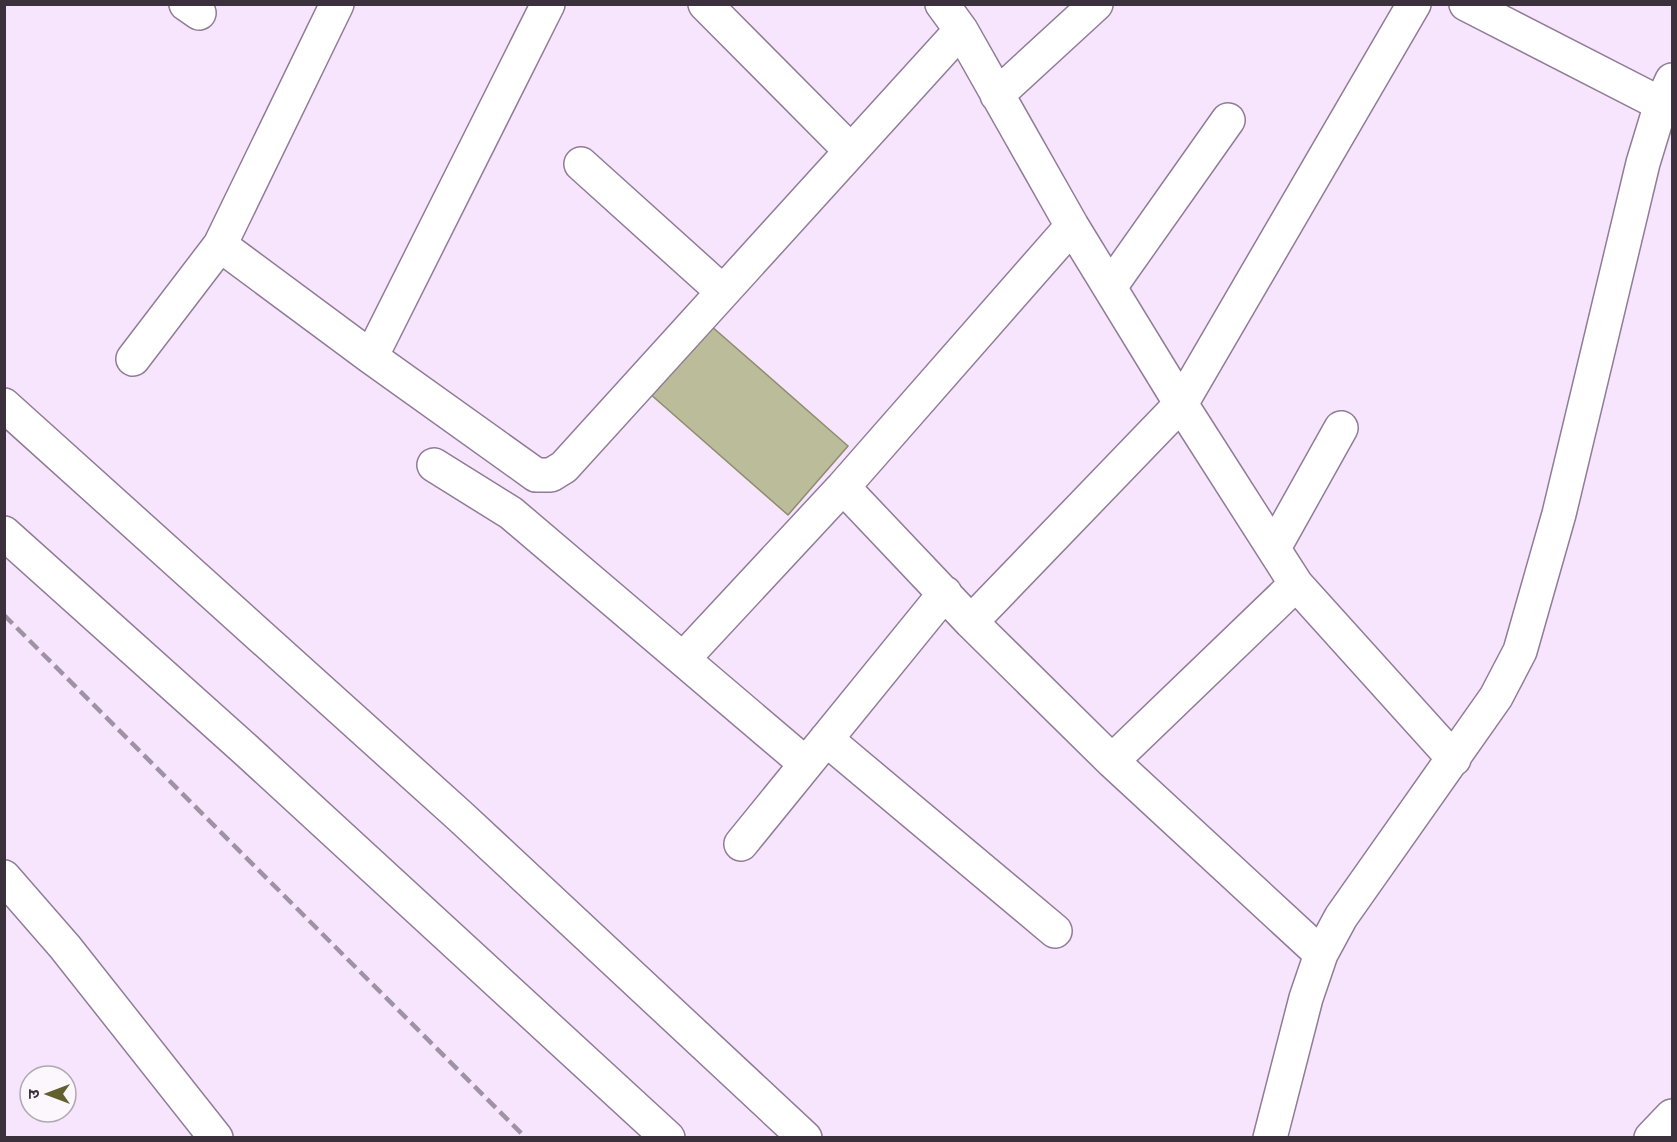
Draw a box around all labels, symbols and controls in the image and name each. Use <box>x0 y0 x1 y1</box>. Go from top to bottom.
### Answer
north arrow <box>18 1064 78 1124</box>
text: उ <box>23 1089 45 1099</box>

